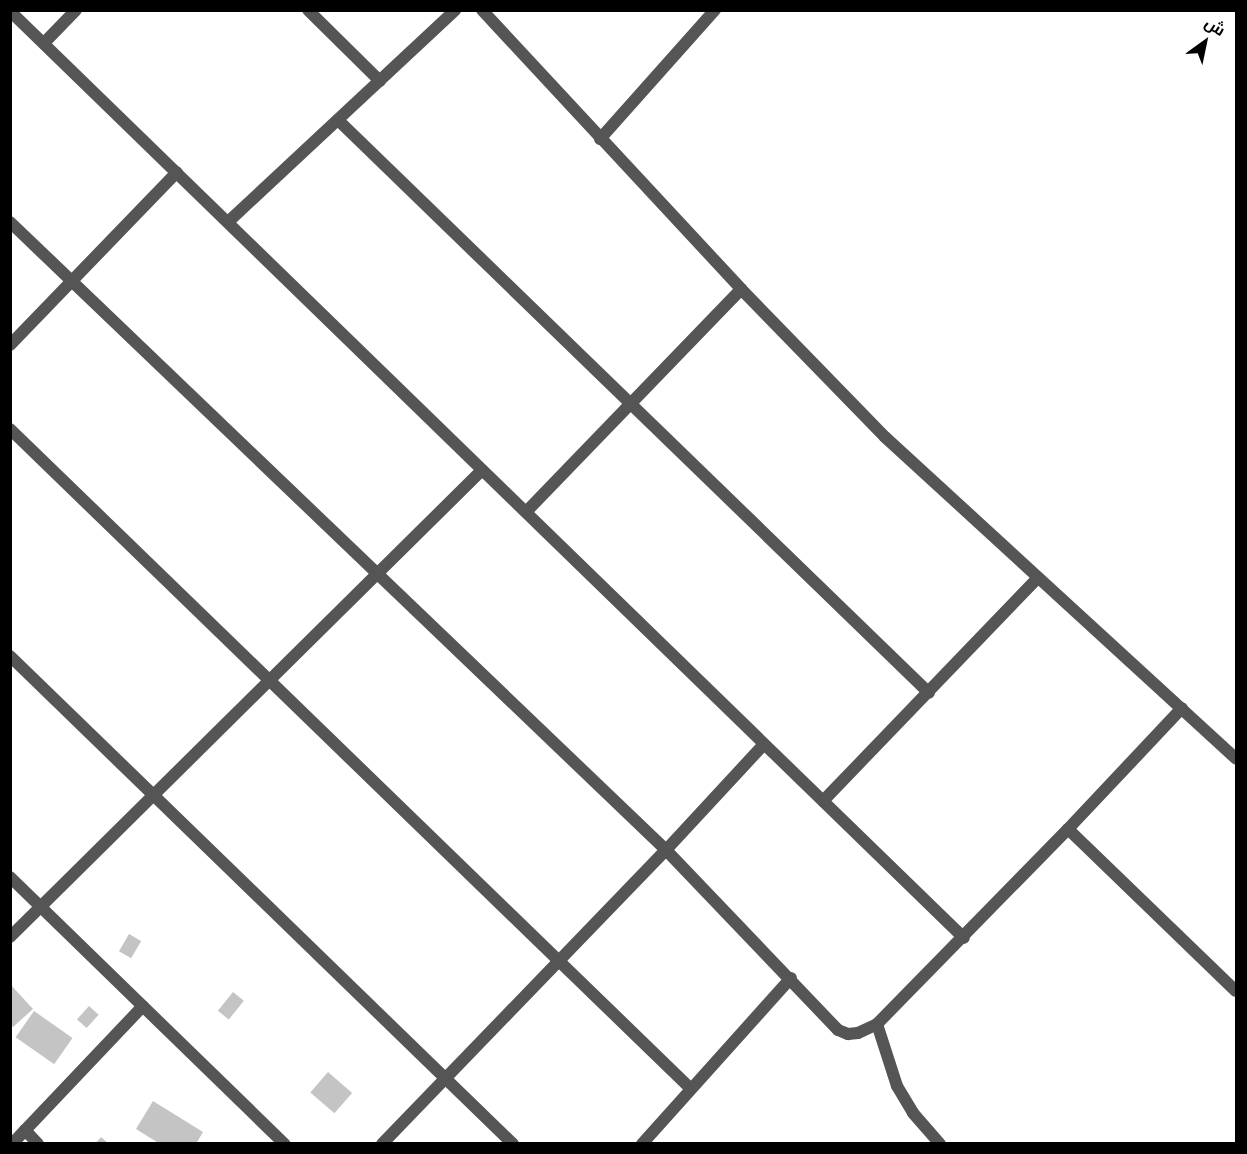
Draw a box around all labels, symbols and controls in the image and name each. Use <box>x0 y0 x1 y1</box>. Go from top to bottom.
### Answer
north arrow <box>1175 12 1235 72</box>
text: ش <box>1201 13 1229 40</box>

